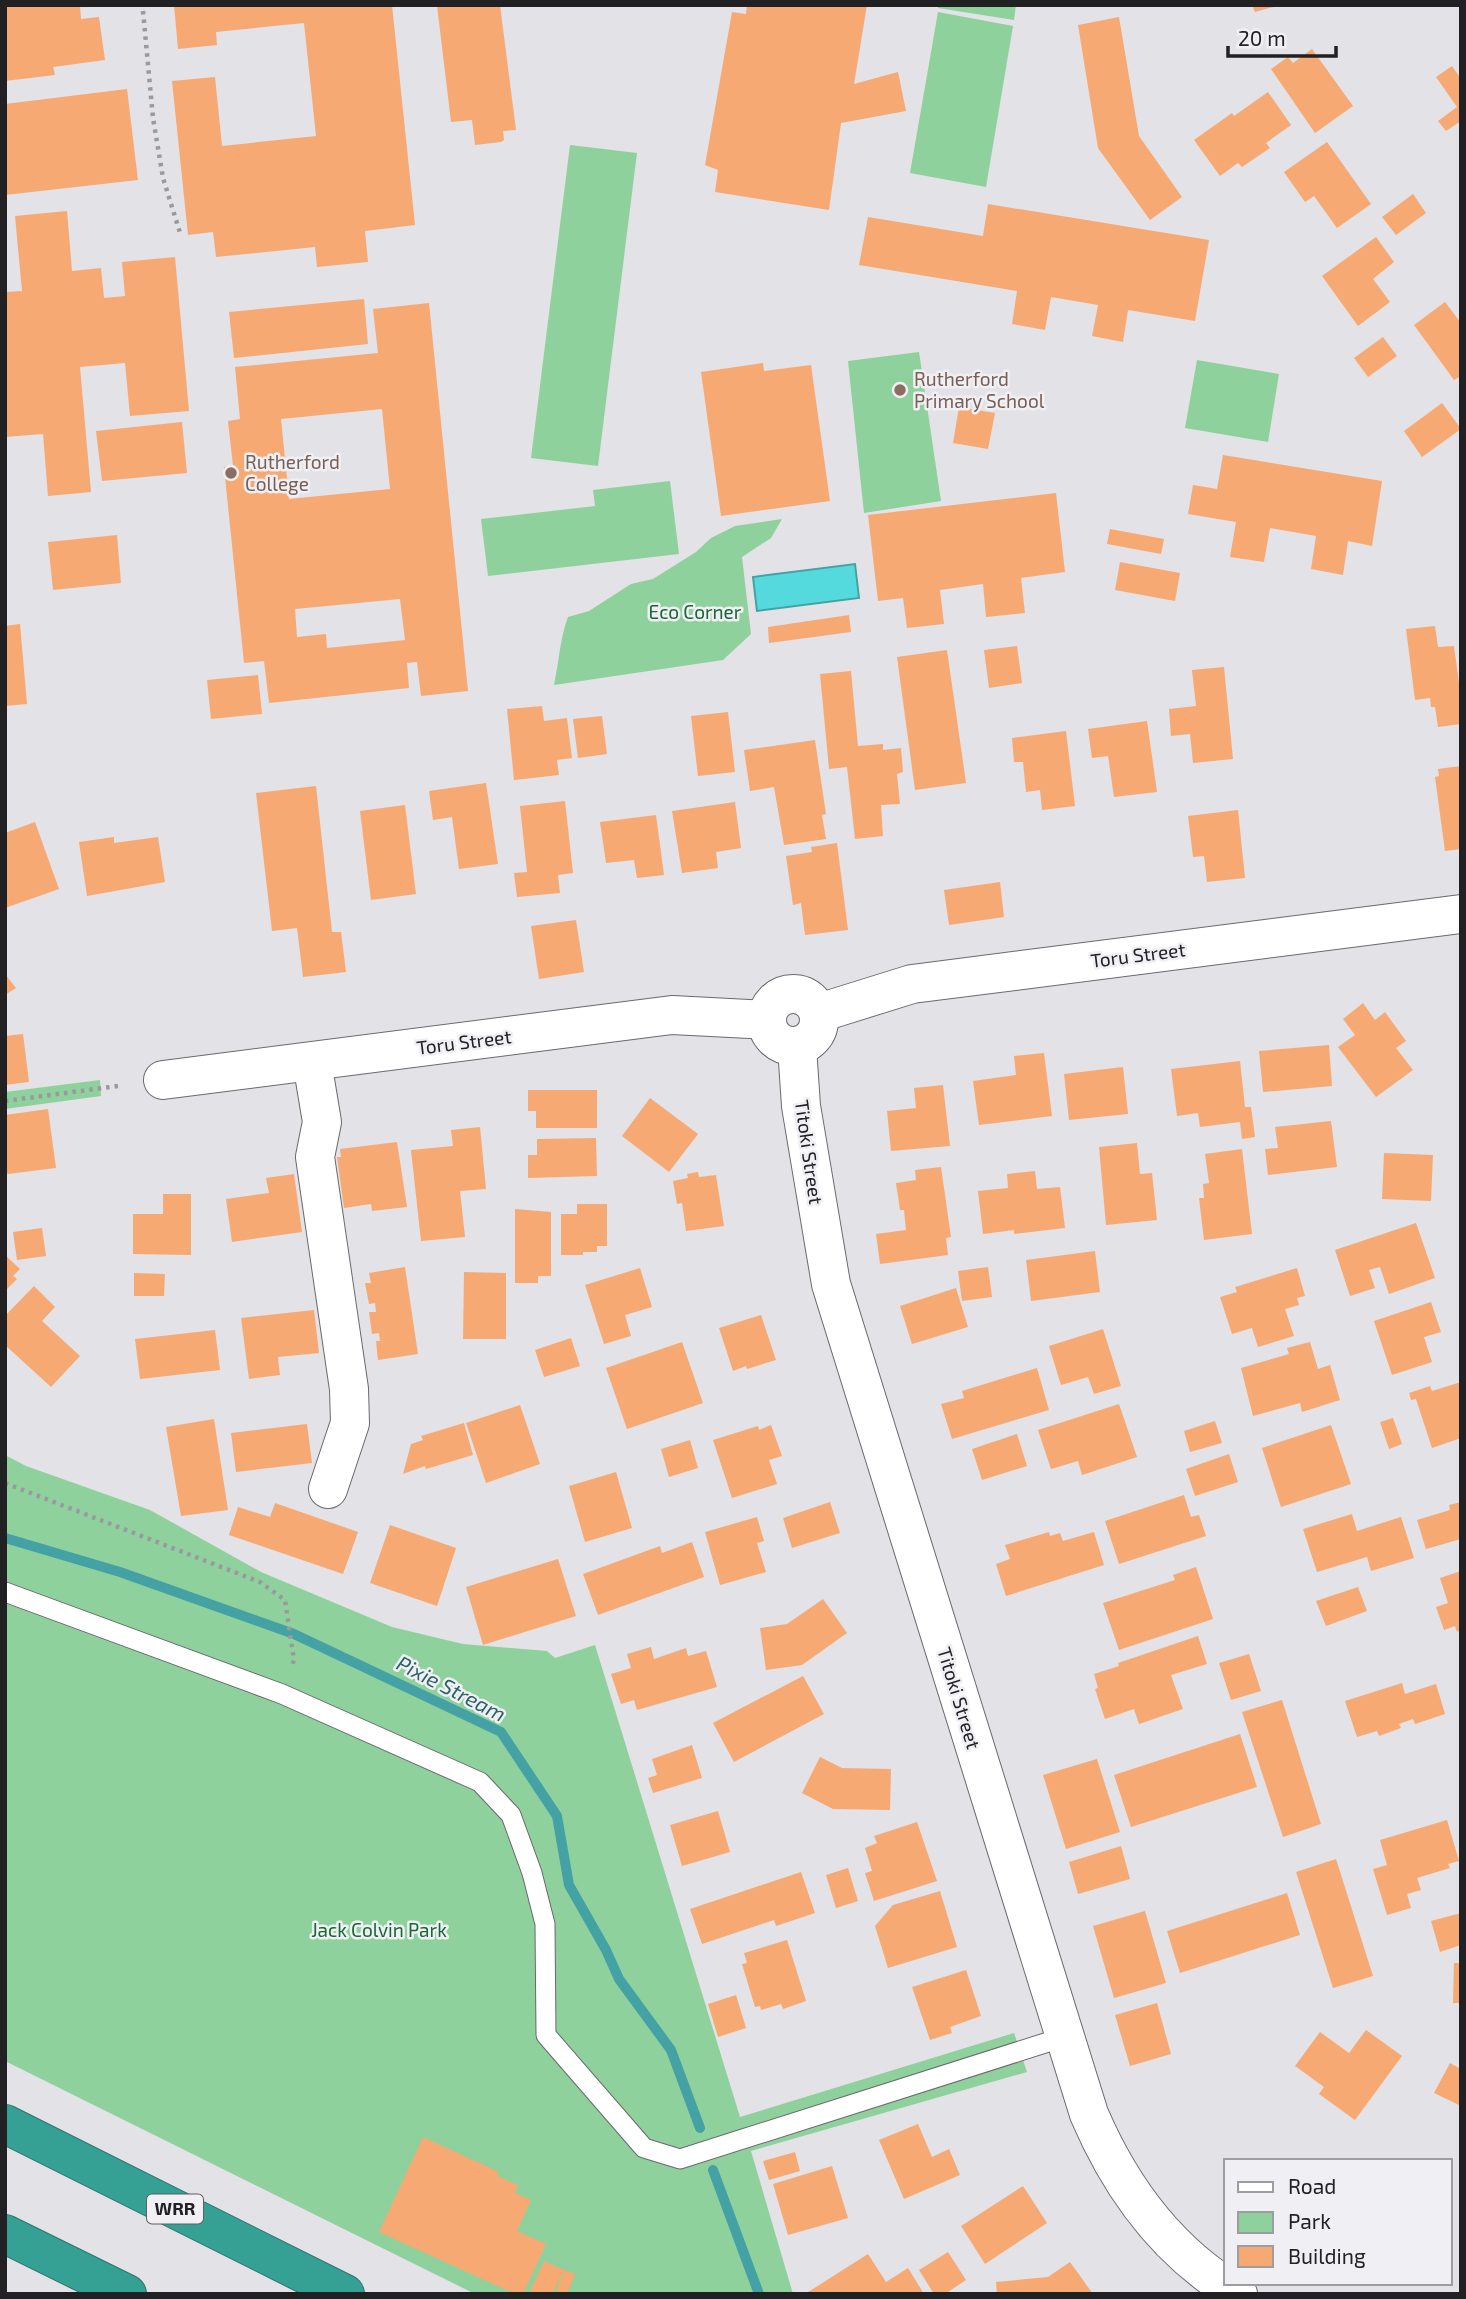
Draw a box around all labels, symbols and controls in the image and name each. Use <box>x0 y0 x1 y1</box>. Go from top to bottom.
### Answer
scale bar <box>1228 14 1336 58</box>
text: 20 m <box>1238 25 1286 50</box>
place label: Rutherford Primary School <box>914 367 1045 412</box>
marker: Rutherford Primary School <box>892 382 908 398</box>
place label: Rutherford College <box>245 450 340 495</box>
marker: Rutherford College <box>223 465 239 481</box>
park label: Eco Corner <box>649 600 742 623</box>
street label: Toru Street <box>1089 937 1187 972</box>
street label: Toru Street <box>415 1024 513 1059</box>
street label: Titoki Street <box>791 1098 828 1206</box>
street label: Titoki Street <box>933 1644 986 1752</box>
water label: Pixie Stream <box>393 1649 510 1726</box>
park label: Jack Colvin Park <box>311 1918 447 1941</box>
legend <box>1224 2159 1452 2285</box>
text: Road <box>1288 2173 1336 2198</box>
road number: WRR <box>147 2194 203 2224</box>
text: Park <box>1288 2208 1331 2233</box>
text: Building <box>1288 2243 1366 2268</box>

